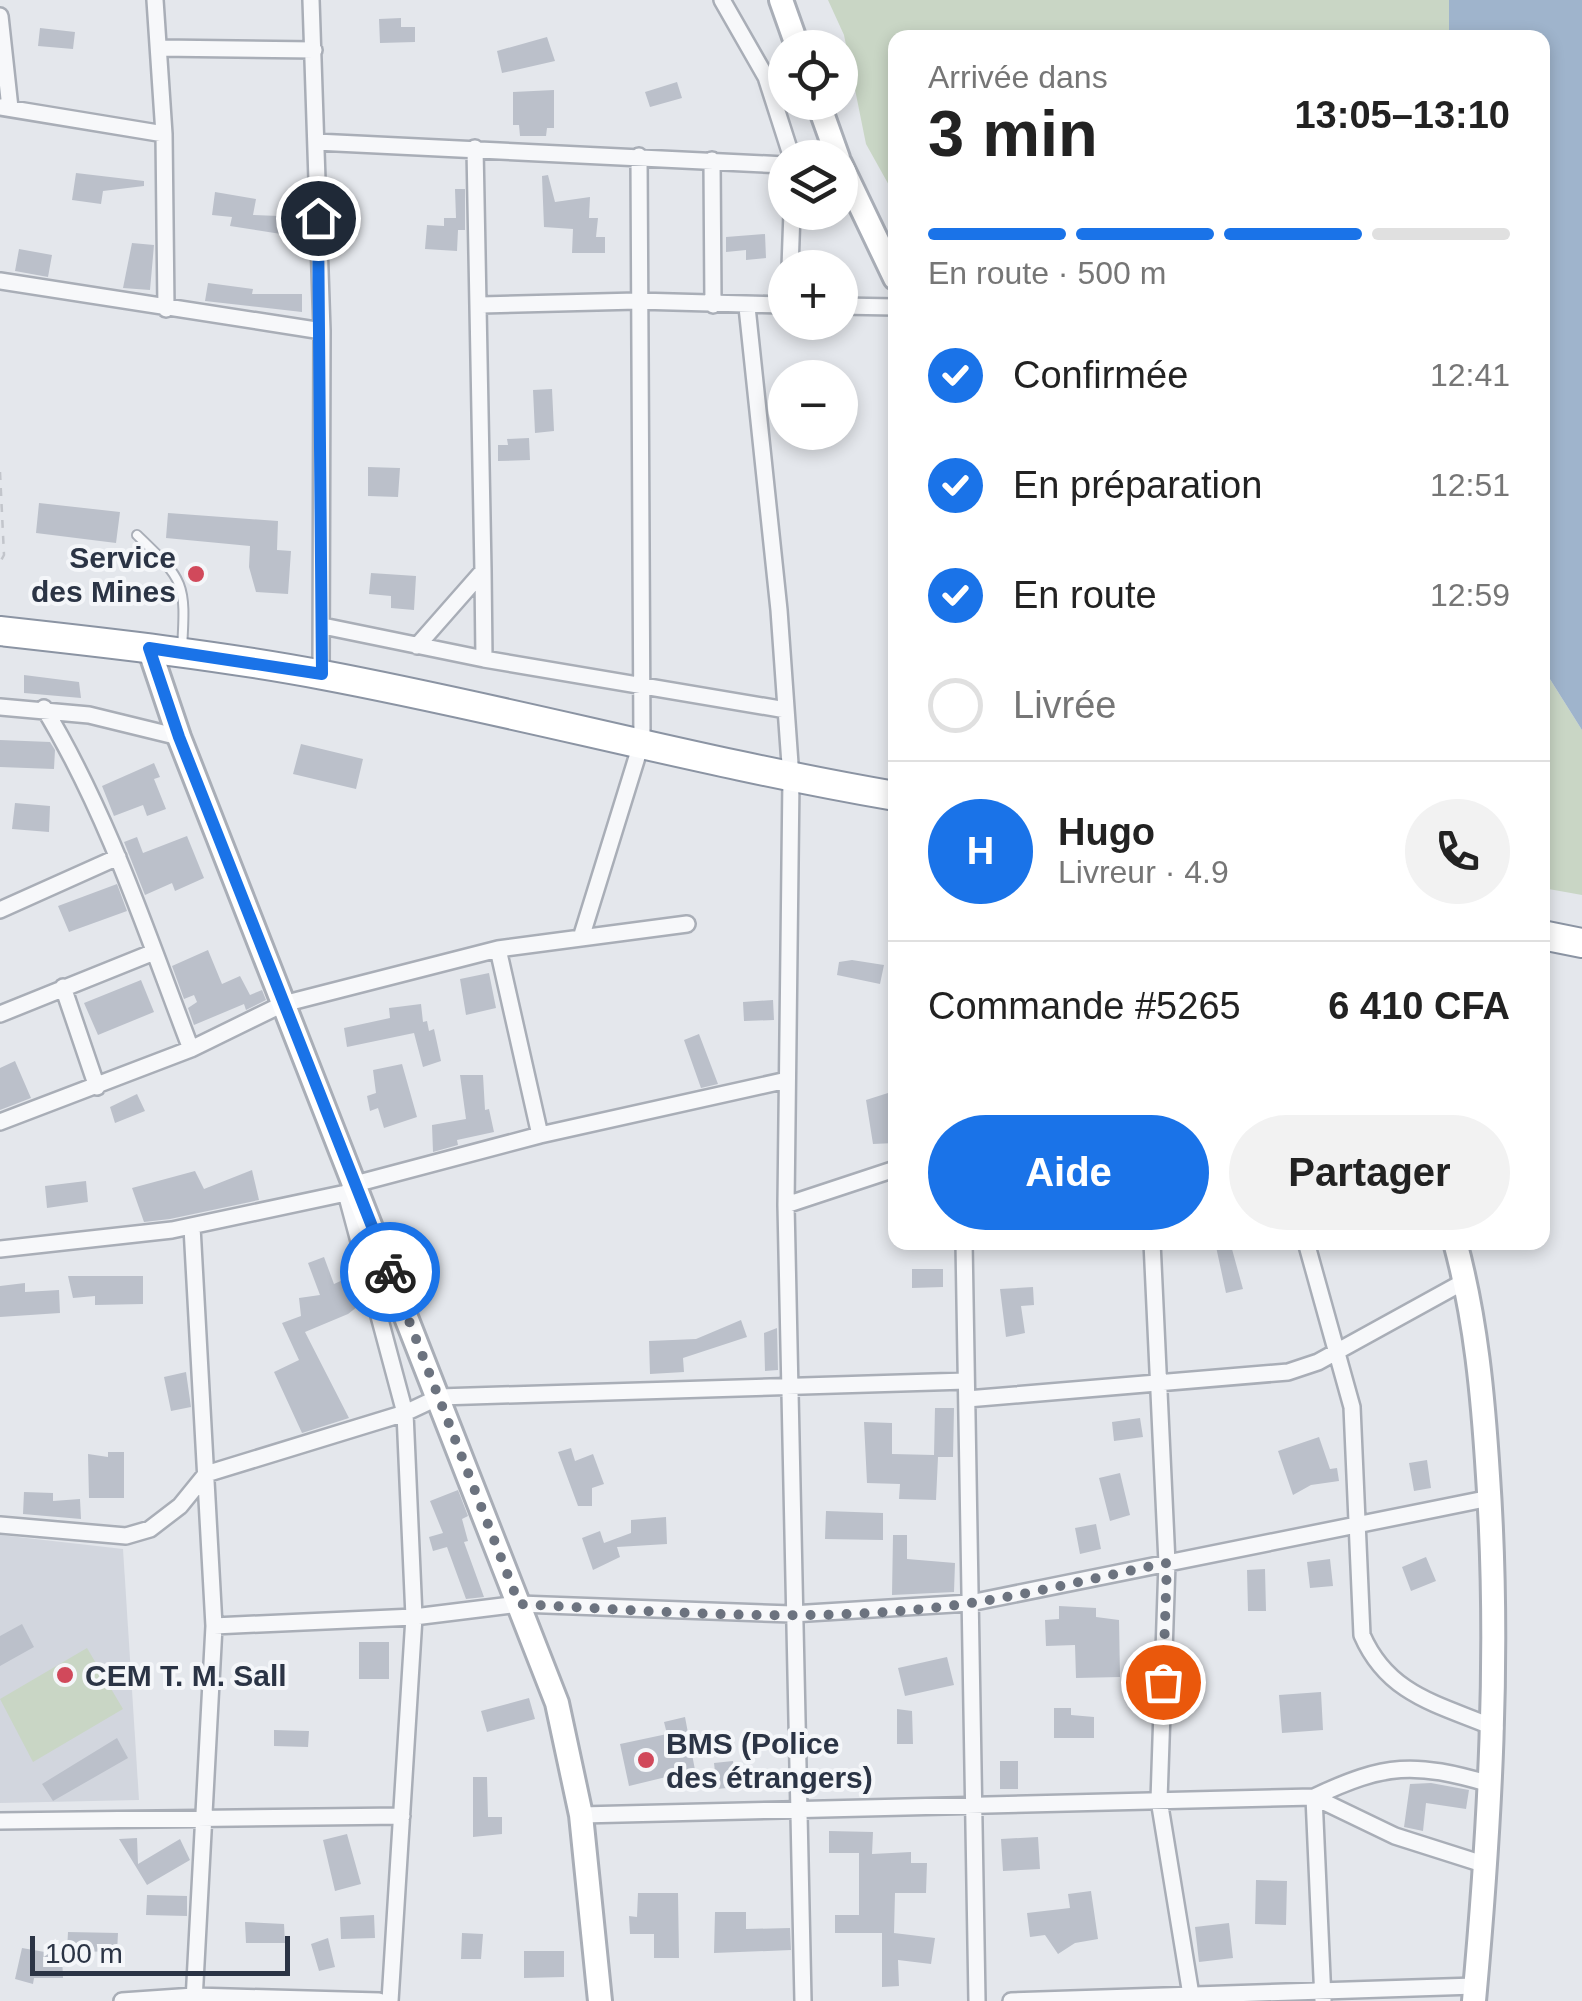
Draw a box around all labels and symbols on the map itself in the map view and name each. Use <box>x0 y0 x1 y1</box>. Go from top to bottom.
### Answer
pin <box>276 176 361 261</box>
place label: Service des Mines <box>31 541 176 608</box>
marker: Service des Mines <box>185 563 207 585</box>
courier <box>340 1222 440 1322</box>
pin <box>1121 1640 1206 1725</box>
place label: CEM T. M. Sall <box>85 1659 287 1692</box>
marker: CEM T. M. Sall <box>54 1664 76 1686</box>
place label: BMS (Police des étrangers) <box>666 1727 873 1794</box>
marker: BMS (Police des étrangers) <box>635 1749 657 1771</box>
scale bar <box>30 1931 290 1976</box>

